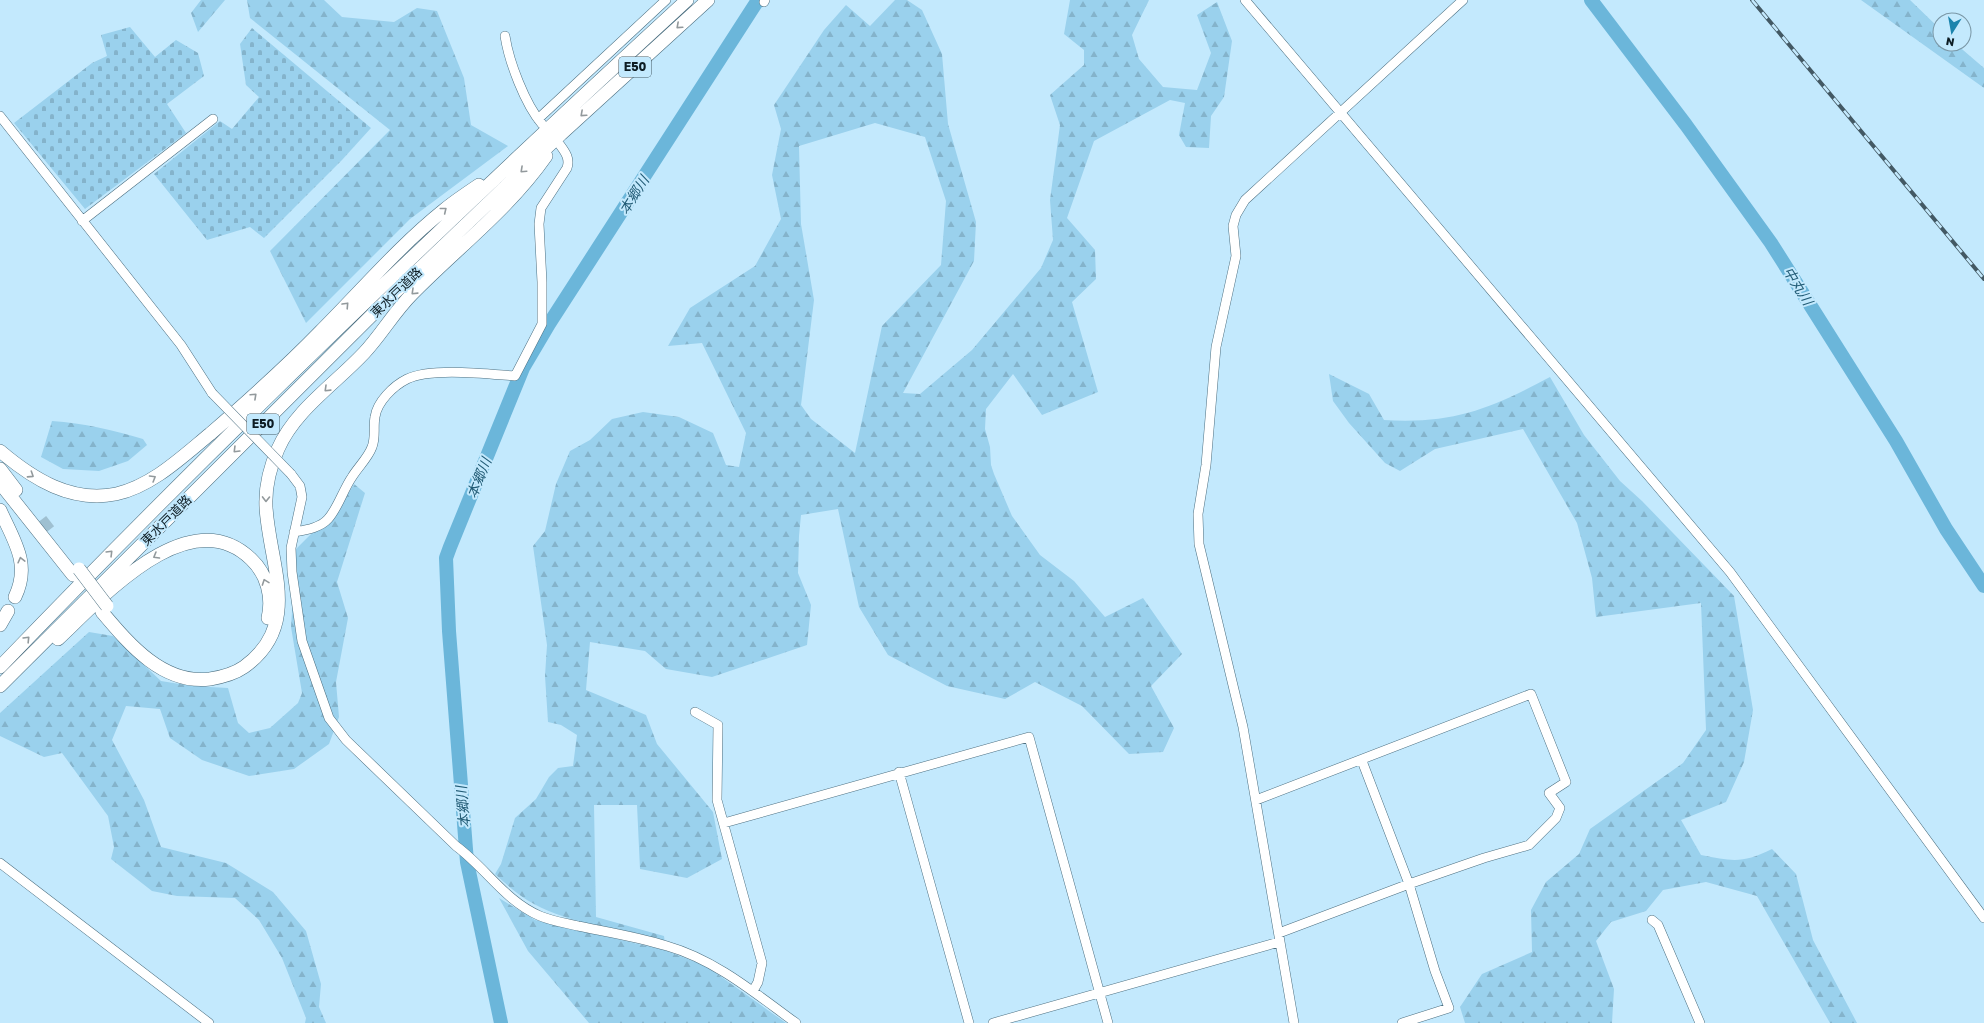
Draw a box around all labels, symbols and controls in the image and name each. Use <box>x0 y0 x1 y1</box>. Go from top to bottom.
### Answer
north arrow <box>1932 12 1972 52</box>
one-way arrow <box>676 22 684 29</box>
text: N <box>1945 35 1955 49</box>
road number: E50 <box>619 57 651 77</box>
one-way arrow <box>580 109 588 117</box>
one-way arrow <box>520 165 527 172</box>
water label: 本郷川 <box>615 171 653 217</box>
one-way arrow <box>439 208 446 215</box>
water label: 中丸川 <box>1780 263 1818 310</box>
street label: 東水戸道路 <box>367 264 425 320</box>
one-way arrow <box>411 287 419 295</box>
one-way arrow <box>341 302 349 310</box>
one-way arrow <box>324 384 332 392</box>
one-way arrow <box>249 394 256 401</box>
road number: E50 <box>247 414 279 434</box>
one-way arrow <box>233 445 241 453</box>
water label: 本郷川 <box>463 453 495 500</box>
one-way arrow <box>27 470 34 478</box>
one-way arrow <box>149 475 156 482</box>
street label: 東水戸道路 <box>137 491 195 549</box>
one-way arrow <box>262 496 270 502</box>
one-way arrow <box>105 550 113 558</box>
one-way arrow <box>153 551 160 558</box>
one-way arrow <box>17 557 25 563</box>
one-way arrow <box>262 578 270 585</box>
one-way arrow <box>22 636 30 644</box>
water label: 本郷川 <box>452 783 473 829</box>

